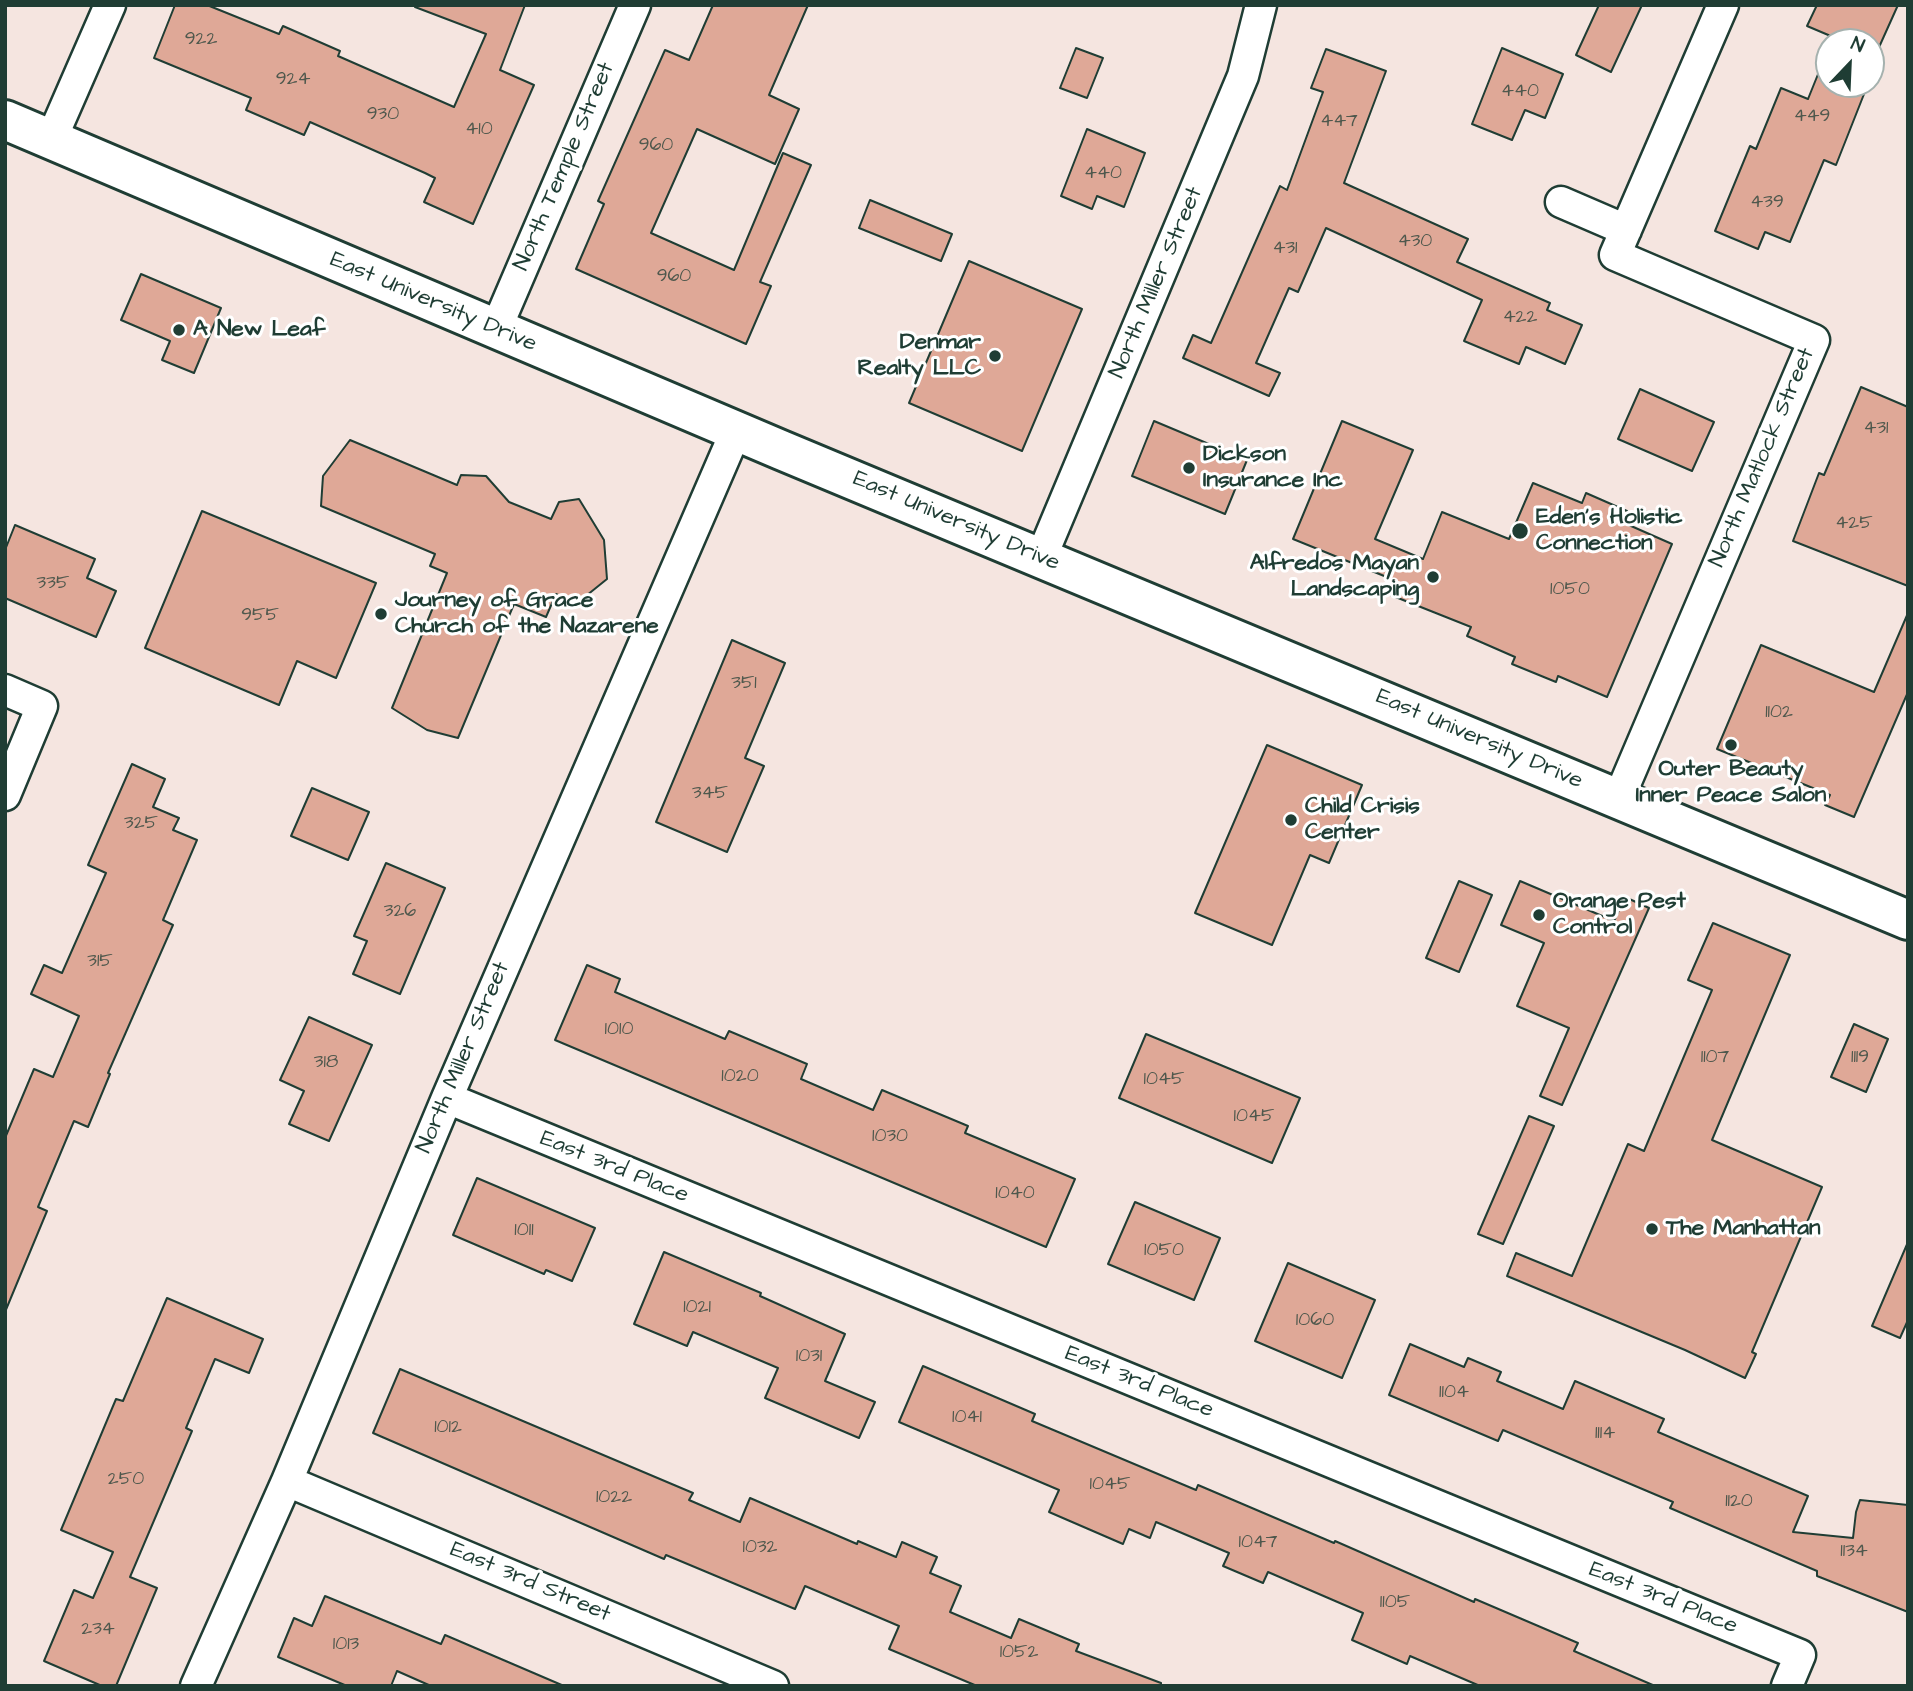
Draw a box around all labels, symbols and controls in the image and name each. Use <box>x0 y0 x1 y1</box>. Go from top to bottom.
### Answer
north arrow <box>1815 28 1885 98</box>
house number: 922 <box>185 29 217 51</box>
text: N <box>1847 30 1868 60</box>
street label: North Temple Street <box>509 59 621 275</box>
house number: 924 <box>276 69 310 91</box>
house number: 440 <box>1501 81 1539 103</box>
house number: 930 <box>367 104 399 126</box>
house number: 449 <box>1794 106 1830 128</box>
house number: 447 <box>1320 111 1358 133</box>
house number: 410 <box>465 119 493 141</box>
house number: 960 <box>639 135 673 157</box>
house number: 440 <box>1084 163 1122 185</box>
street label: North Miller Street <box>1104 183 1210 383</box>
house number: 439 <box>1750 192 1784 214</box>
house number: 430 <box>1398 231 1432 253</box>
house number: 431 <box>1272 238 1298 260</box>
street label: East University Drive <box>325 247 541 359</box>
house number: 960 <box>657 266 691 288</box>
house number: 422 <box>1503 307 1537 329</box>
place label: A New Leaf <box>193 316 325 344</box>
marker: A New Leaf <box>171 322 187 338</box>
place label: Denmar Realty LLC <box>858 329 981 383</box>
street label: North Matlock Street <box>1704 344 1822 572</box>
marker: Denmar Realty LLC <box>987 348 1003 364</box>
house number: 431 <box>1863 418 1889 440</box>
place label: Dickson Insurance Inc <box>1203 441 1343 495</box>
marker: Dickson Insurance Inc <box>1181 460 1197 476</box>
street label: East University Drive <box>848 466 1064 578</box>
place label: Eden's Holistic Connection <box>1536 504 1683 558</box>
house number: 425 <box>1835 513 1873 535</box>
marker: Eden's Holistic Connection <box>1510 521 1530 541</box>
place label: Alfredos Mayan Landscaping <box>1250 550 1419 604</box>
marker: Alfredos Mayan Landscaping <box>1425 569 1441 585</box>
house number: 335 <box>37 573 69 595</box>
house number: 1050 <box>1550 579 1590 601</box>
place label: Journey of Grace Church of the Nazarene <box>395 587 659 641</box>
house number: 955 <box>241 605 279 627</box>
marker: Journey of Grace Church of the Nazarene <box>373 606 389 622</box>
house number: 351 <box>731 673 757 695</box>
street label: East University Drive <box>1371 684 1587 796</box>
house number: 1102 <box>1765 702 1793 724</box>
marker: Outer Beauty Inner Peace Salon <box>1723 737 1739 753</box>
place label: Outer Beauty Inner Peace Salon <box>1636 756 1826 810</box>
house number: 345 <box>692 783 728 805</box>
place label: Child Crisis Center <box>1305 793 1420 847</box>
marker: Child Crisis Center <box>1283 812 1299 828</box>
house number: 325 <box>124 813 158 835</box>
place label: Orange Pest Control <box>1553 888 1686 942</box>
house number: 326 <box>384 901 416 923</box>
marker: Orange Pest Control <box>1531 907 1547 923</box>
house number: 315 <box>87 951 113 973</box>
street label: North Miller Street <box>411 958 517 1158</box>
house number: 1010 <box>605 1019 633 1041</box>
house number: 1107 <box>1701 1047 1729 1069</box>
house number: 1119 <box>1851 1047 1869 1069</box>
house number: 318 <box>314 1052 338 1074</box>
house number: 1020 <box>721 1066 759 1088</box>
house number: 1045 <box>1144 1069 1184 1091</box>
house number: 1045 <box>1234 1106 1274 1128</box>
street label: East 3rd Place <box>536 1126 692 1210</box>
house number: 1030 <box>872 1126 908 1148</box>
house number: 1040 <box>995 1183 1035 1205</box>
place label: The Manhattan <box>1666 1215 1820 1243</box>
house number: 1011 <box>514 1220 534 1242</box>
marker: The Manhattan <box>1644 1221 1660 1237</box>
house number: 1050 <box>1144 1240 1184 1262</box>
house number: 1021 <box>683 1297 711 1319</box>
house number: 1060 <box>1296 1310 1334 1332</box>
street label: East 3rd Place <box>1061 1341 1217 1425</box>
house number: 1031 <box>796 1346 822 1368</box>
house number: 1104 <box>1439 1382 1469 1404</box>
house number: 1041 <box>952 1407 982 1429</box>
house number: 1012 <box>434 1417 462 1439</box>
house number: 1114 <box>1595 1423 1615 1445</box>
house number: 250 <box>108 1469 144 1491</box>
house number: 1045 <box>1090 1474 1130 1496</box>
house number: 1022 <box>596 1487 632 1509</box>
house number: 1120 <box>1725 1491 1753 1513</box>
house number: 1047 <box>1238 1532 1278 1554</box>
street label: East 3rd Street <box>446 1537 614 1629</box>
house number: 1032 <box>743 1537 777 1559</box>
house number: 1134 <box>1840 1541 1868 1563</box>
street label: East 3rd Place <box>1585 1557 1741 1641</box>
house number: 1105 <box>1380 1592 1410 1614</box>
house number: 234 <box>81 1619 115 1641</box>
house number: 1013 <box>333 1634 359 1656</box>
house number: 1052 <box>1000 1642 1038 1664</box>

